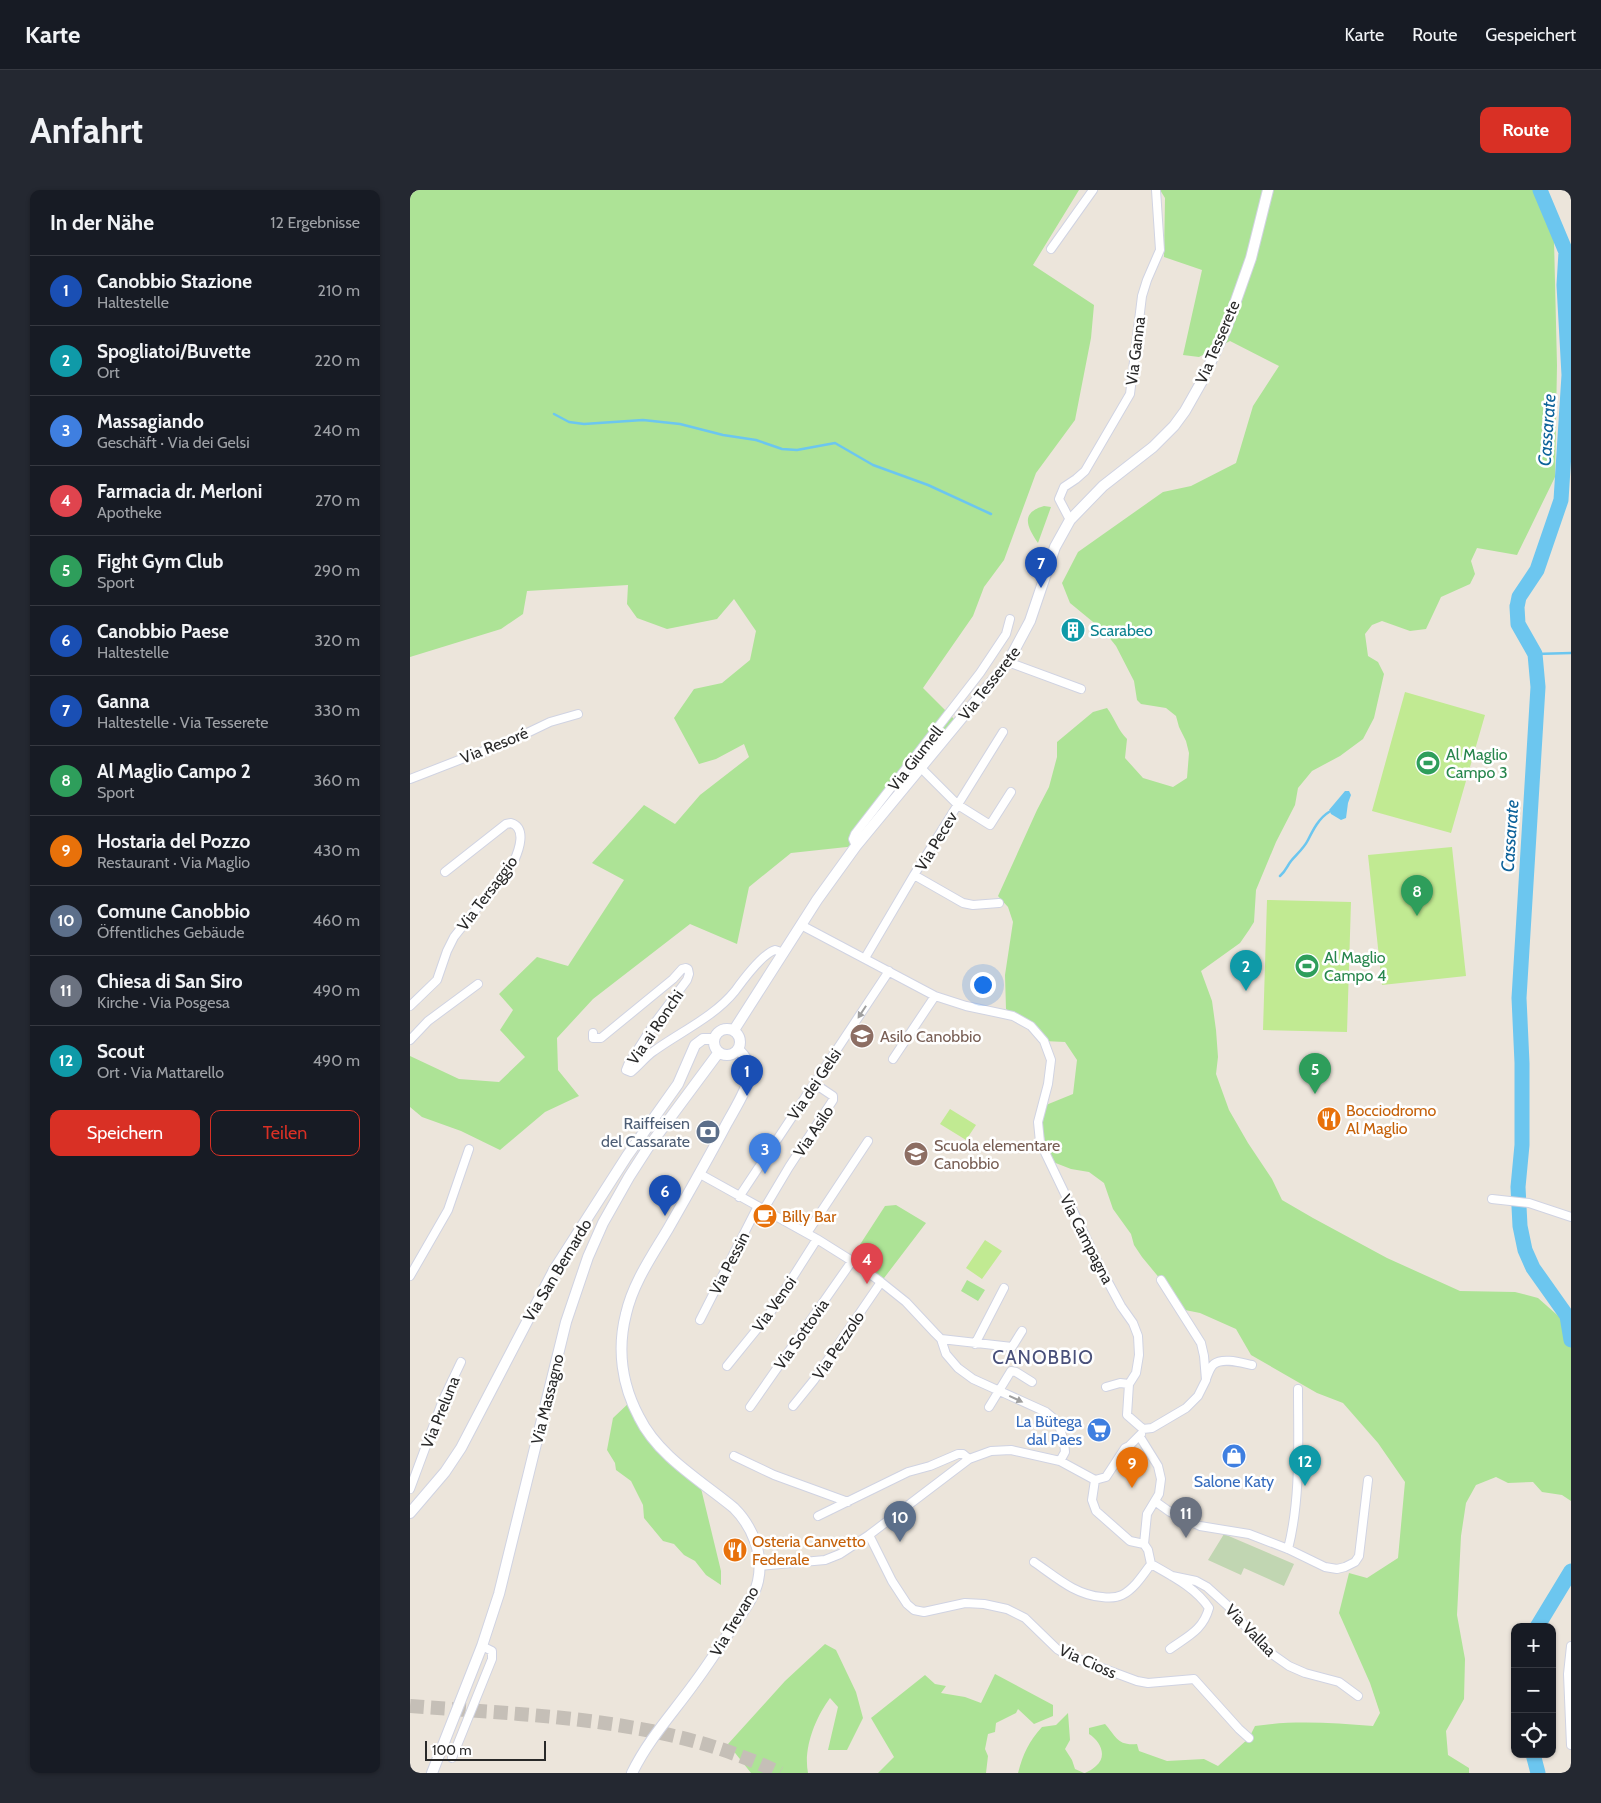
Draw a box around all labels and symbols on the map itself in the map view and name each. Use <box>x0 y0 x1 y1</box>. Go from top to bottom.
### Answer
street label: Via Tesserete <box>1191 298 1244 387</box>
street label: Via Ganna <box>1122 315 1149 387</box>
water label: Cassarate <box>1534 393 1560 467</box>
pin: 7 <box>1025 547 1057 588</box>
building icon: Scarabeo <box>1060 617 1086 643</box>
place label: Scarabeo <box>1090 621 1153 640</box>
street label: Via Tesserete <box>955 643 1024 724</box>
street label: Via Giumell <box>884 722 947 795</box>
street label: Via Resoré <box>458 723 531 768</box>
place label: Al Maglio Campo 3 <box>1446 745 1508 782</box>
sports icon: Al Maglio Campo 3 <box>1415 750 1441 776</box>
water label: Cassarate <box>1497 799 1523 873</box>
street label: Via Pecev <box>911 808 961 874</box>
street label: Via Tersaggio <box>453 852 522 934</box>
pin: 8 <box>1401 875 1433 916</box>
place label: Al Maglio Campo 4 <box>1324 948 1386 985</box>
pin: 2 <box>1230 950 1262 991</box>
sports icon: Al Maglio Campo 4 <box>1294 953 1320 979</box>
your location <box>970 972 996 998</box>
street label: Via ai Ronchi <box>623 986 687 1068</box>
one-way arrow <box>857 1005 867 1019</box>
school or university icon: Asilo Canobbio <box>849 1023 875 1049</box>
place label: Asilo Canobbio <box>880 1027 981 1046</box>
street label: Via dei Gelsi <box>784 1045 845 1124</box>
pin: 5 <box>1299 1053 1331 1094</box>
pin: 1 <box>731 1055 763 1096</box>
place label: Bocciodromo Al Maglio <box>1346 1101 1437 1138</box>
street label: Via Asilo <box>789 1102 837 1160</box>
restaurant icon: Bocciodromo Al Maglio <box>1316 1106 1342 1132</box>
place label: Raiffeisen del Cassarate <box>601 1114 690 1151</box>
bank icon: Raiffeisen del Cassarate <box>695 1119 721 1145</box>
pin: 3 <box>749 1133 781 1174</box>
place label: Scuola elementare Canobbio <box>934 1136 1060 1173</box>
school or university icon: Scuola elementare Canobbio <box>903 1141 929 1167</box>
pin: 6 <box>649 1175 681 1216</box>
street label: Via Campagna <box>1056 1191 1117 1287</box>
cafe icon: Billy Bar <box>752 1203 778 1229</box>
place label: Billy Bar <box>782 1207 837 1226</box>
street label: Via San Bernardo <box>519 1215 596 1325</box>
street label: Via Pessin <box>706 1229 753 1298</box>
pin: 4 <box>851 1243 883 1284</box>
street label: Via Venoi <box>748 1273 800 1336</box>
street label: Via Sottovia <box>770 1295 833 1373</box>
street label: Via Pezzolo <box>809 1307 868 1383</box>
district label: CANOBBIO <box>992 1346 1094 1369</box>
street label: Via Massagno <box>527 1352 568 1446</box>
street label: Via Preluna <box>417 1373 464 1451</box>
one-way arrow <box>1008 1395 1023 1403</box>
place label: La Bütega dal Paes <box>1016 1412 1082 1449</box>
supermarket icon: La Bütega dal Paes <box>1086 1417 1112 1443</box>
shop icon: Salone Katy <box>1221 1443 1247 1469</box>
pin: 12 <box>1289 1445 1321 1486</box>
pin: 9 <box>1116 1447 1148 1488</box>
place label: Salone Katy <box>1194 1472 1274 1491</box>
pin: 11 <box>1170 1497 1202 1538</box>
pin: 10 <box>884 1501 916 1542</box>
place label: Osteria Canvetto Federale <box>752 1532 866 1569</box>
restaurant icon: Osteria Canvetto Federale <box>722 1537 748 1563</box>
street label: Via Trevano <box>706 1583 763 1660</box>
street label: Via Vallaa <box>1221 1600 1280 1660</box>
street label: Via Cioss <box>1056 1640 1120 1683</box>
scale bar <box>425 1738 546 1761</box>

